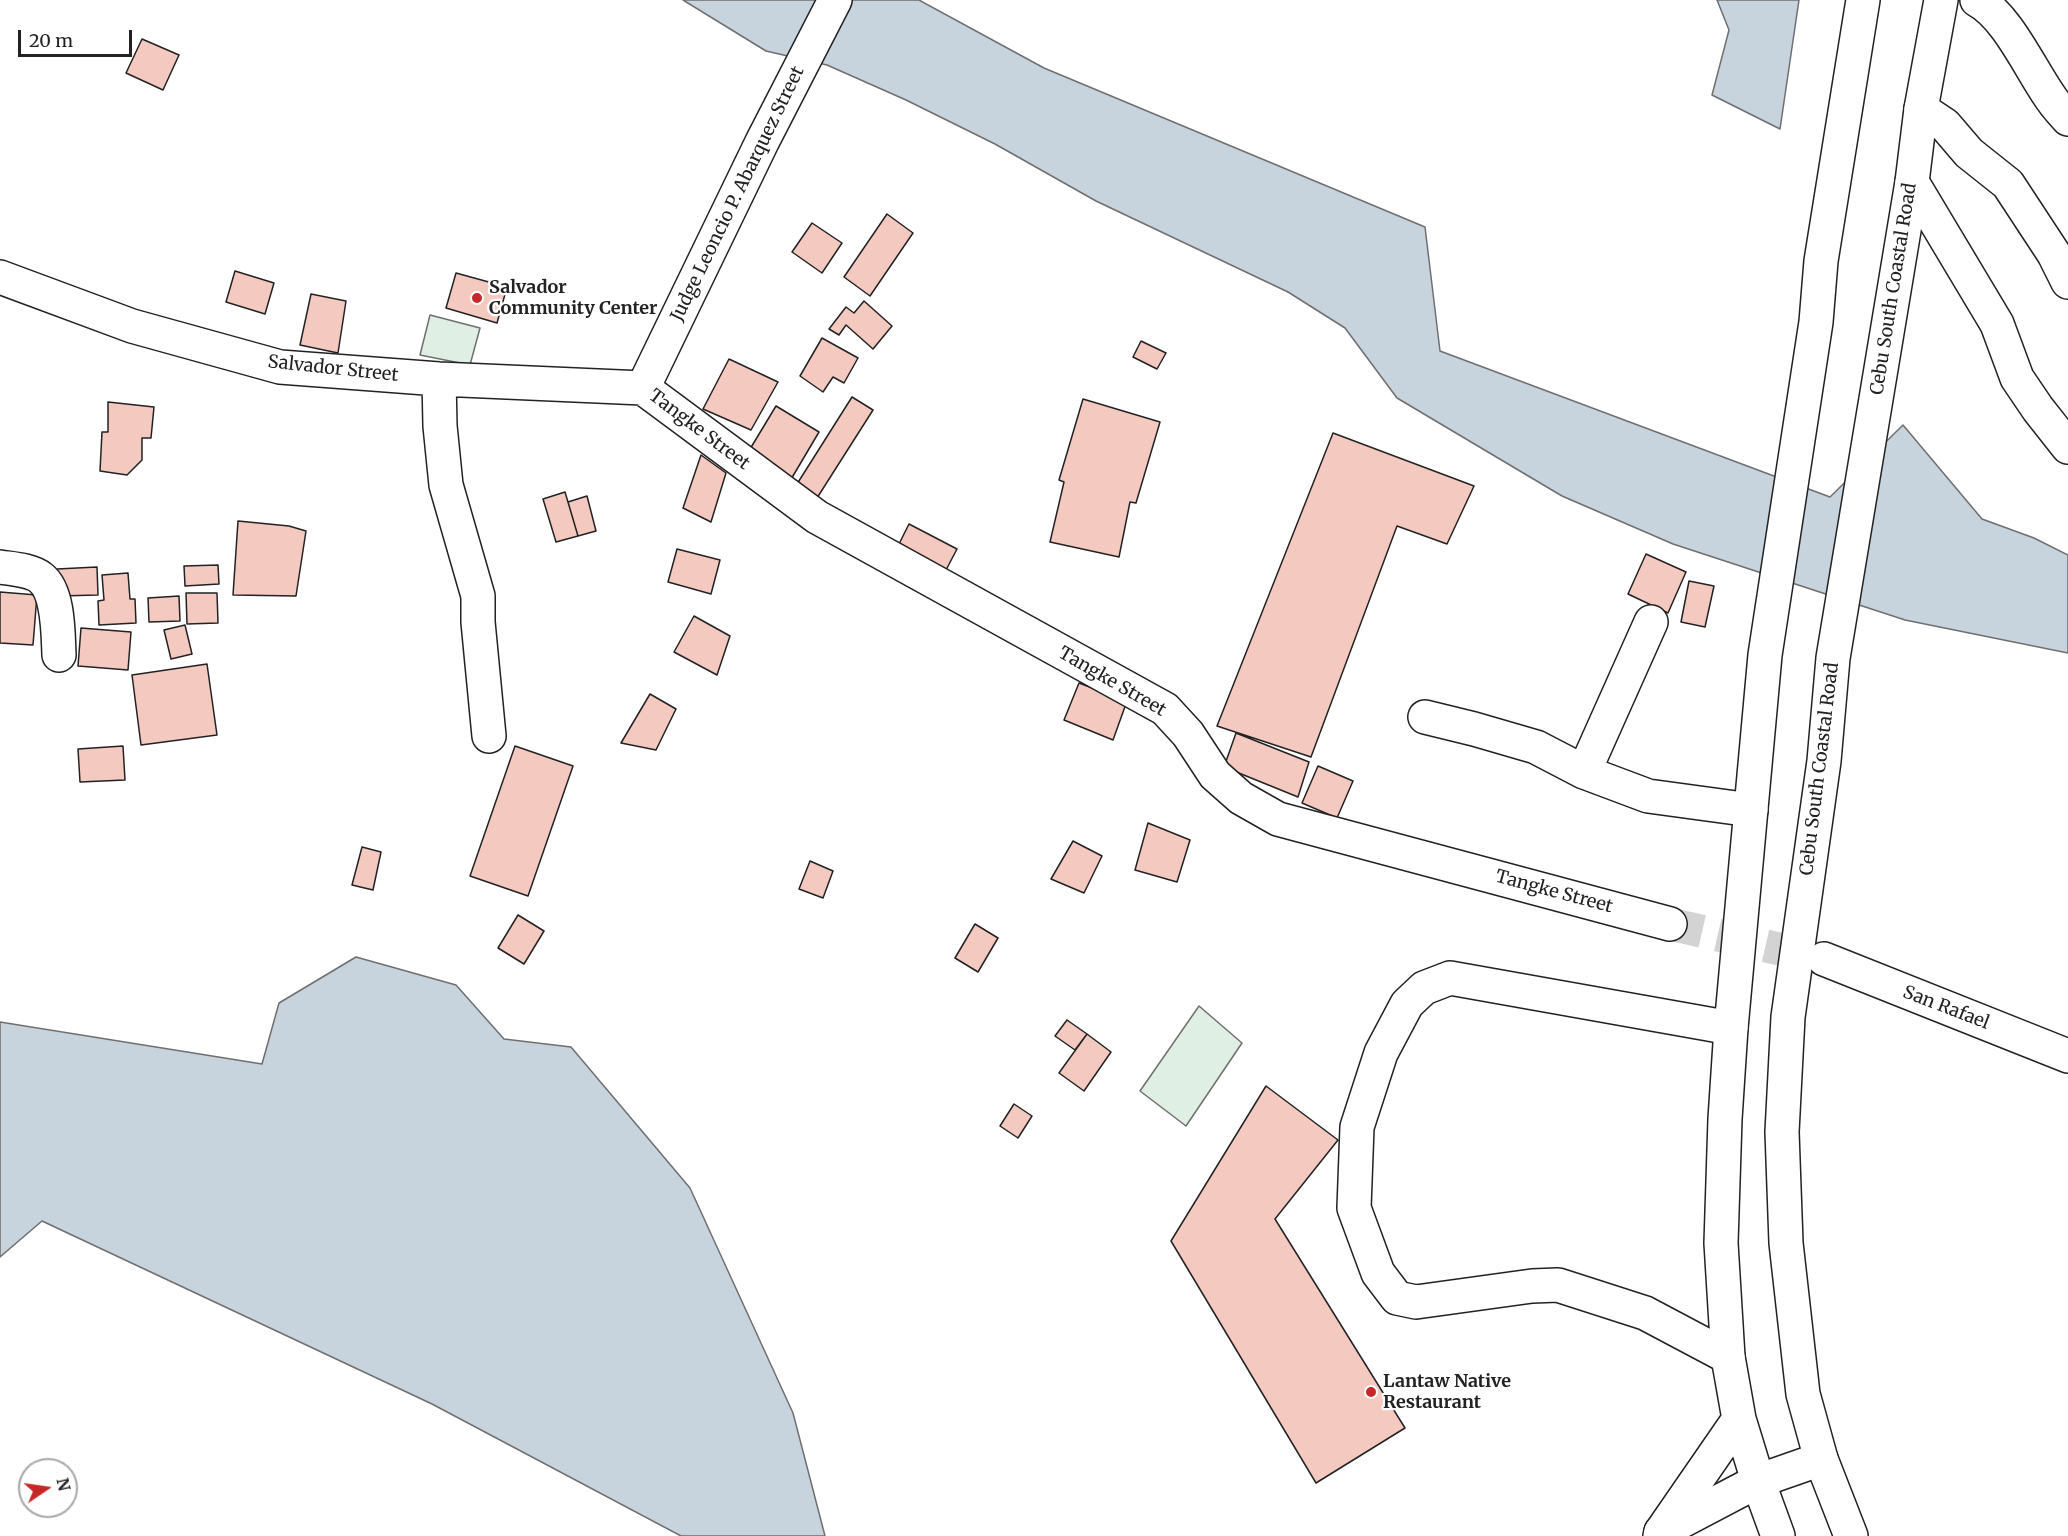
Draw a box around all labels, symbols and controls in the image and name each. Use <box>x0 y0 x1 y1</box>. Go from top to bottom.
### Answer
scale bar <box>21 18 135 56</box>
text: 20 m <box>29 29 73 52</box>
street label: Judge Leoncio P. Abarquez Street <box>667 63 809 325</box>
street label: Cebu South Coastal Road <box>1867 182 1921 396</box>
place label: Salvador Community Center <box>489 277 657 320</box>
marker: Salvador Community Center <box>470 291 484 305</box>
street label: Salvador Street <box>267 351 399 387</box>
street label: Tangke Street <box>644 385 754 475</box>
street label: Tangke Street <box>1054 643 1170 721</box>
street label: Cebu South Coastal Road <box>1796 661 1844 877</box>
street label: Tangke Street <box>1493 866 1615 918</box>
street label: San Rafael <box>1900 982 1992 1034</box>
place label: Lantaw Native Restaurant <box>1383 1371 1511 1414</box>
marker: Lantaw Native Restaurant <box>1364 1385 1378 1399</box>
north arrow <box>18 1458 78 1518</box>
text: N <box>52 1476 75 1493</box>

